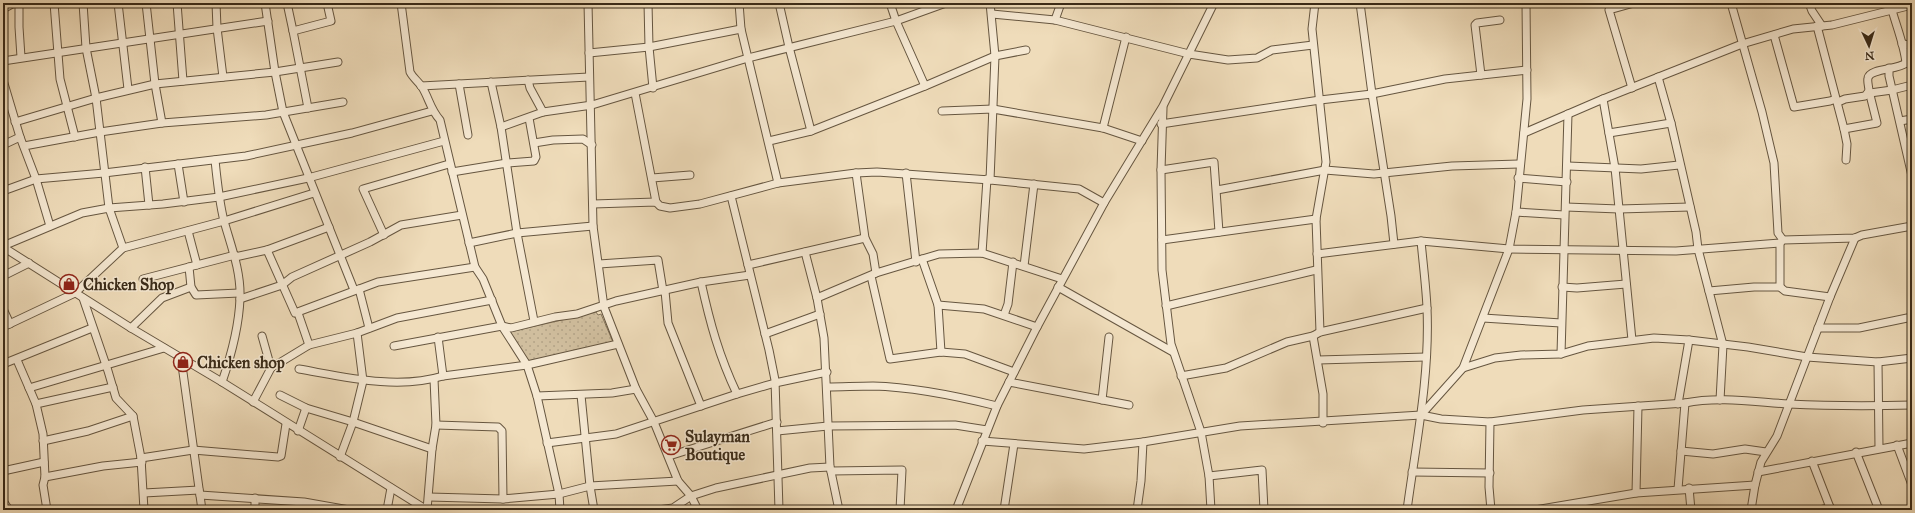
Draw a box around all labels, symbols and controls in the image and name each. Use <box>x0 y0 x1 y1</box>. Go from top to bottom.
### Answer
north arrow <box>1849 26 1889 66</box>
text: N <box>1864 49 1875 62</box>
shop icon: Chicken Shop <box>58 273 80 295</box>
place label: Chicken Shop <box>83 275 174 295</box>
shop icon: Chicken shop <box>172 351 194 373</box>
place label: Chicken shop <box>197 353 285 373</box>
place label: Sulayman Boutique <box>685 427 750 465</box>
supermarket icon: Sulayman Boutique <box>660 434 682 456</box>

